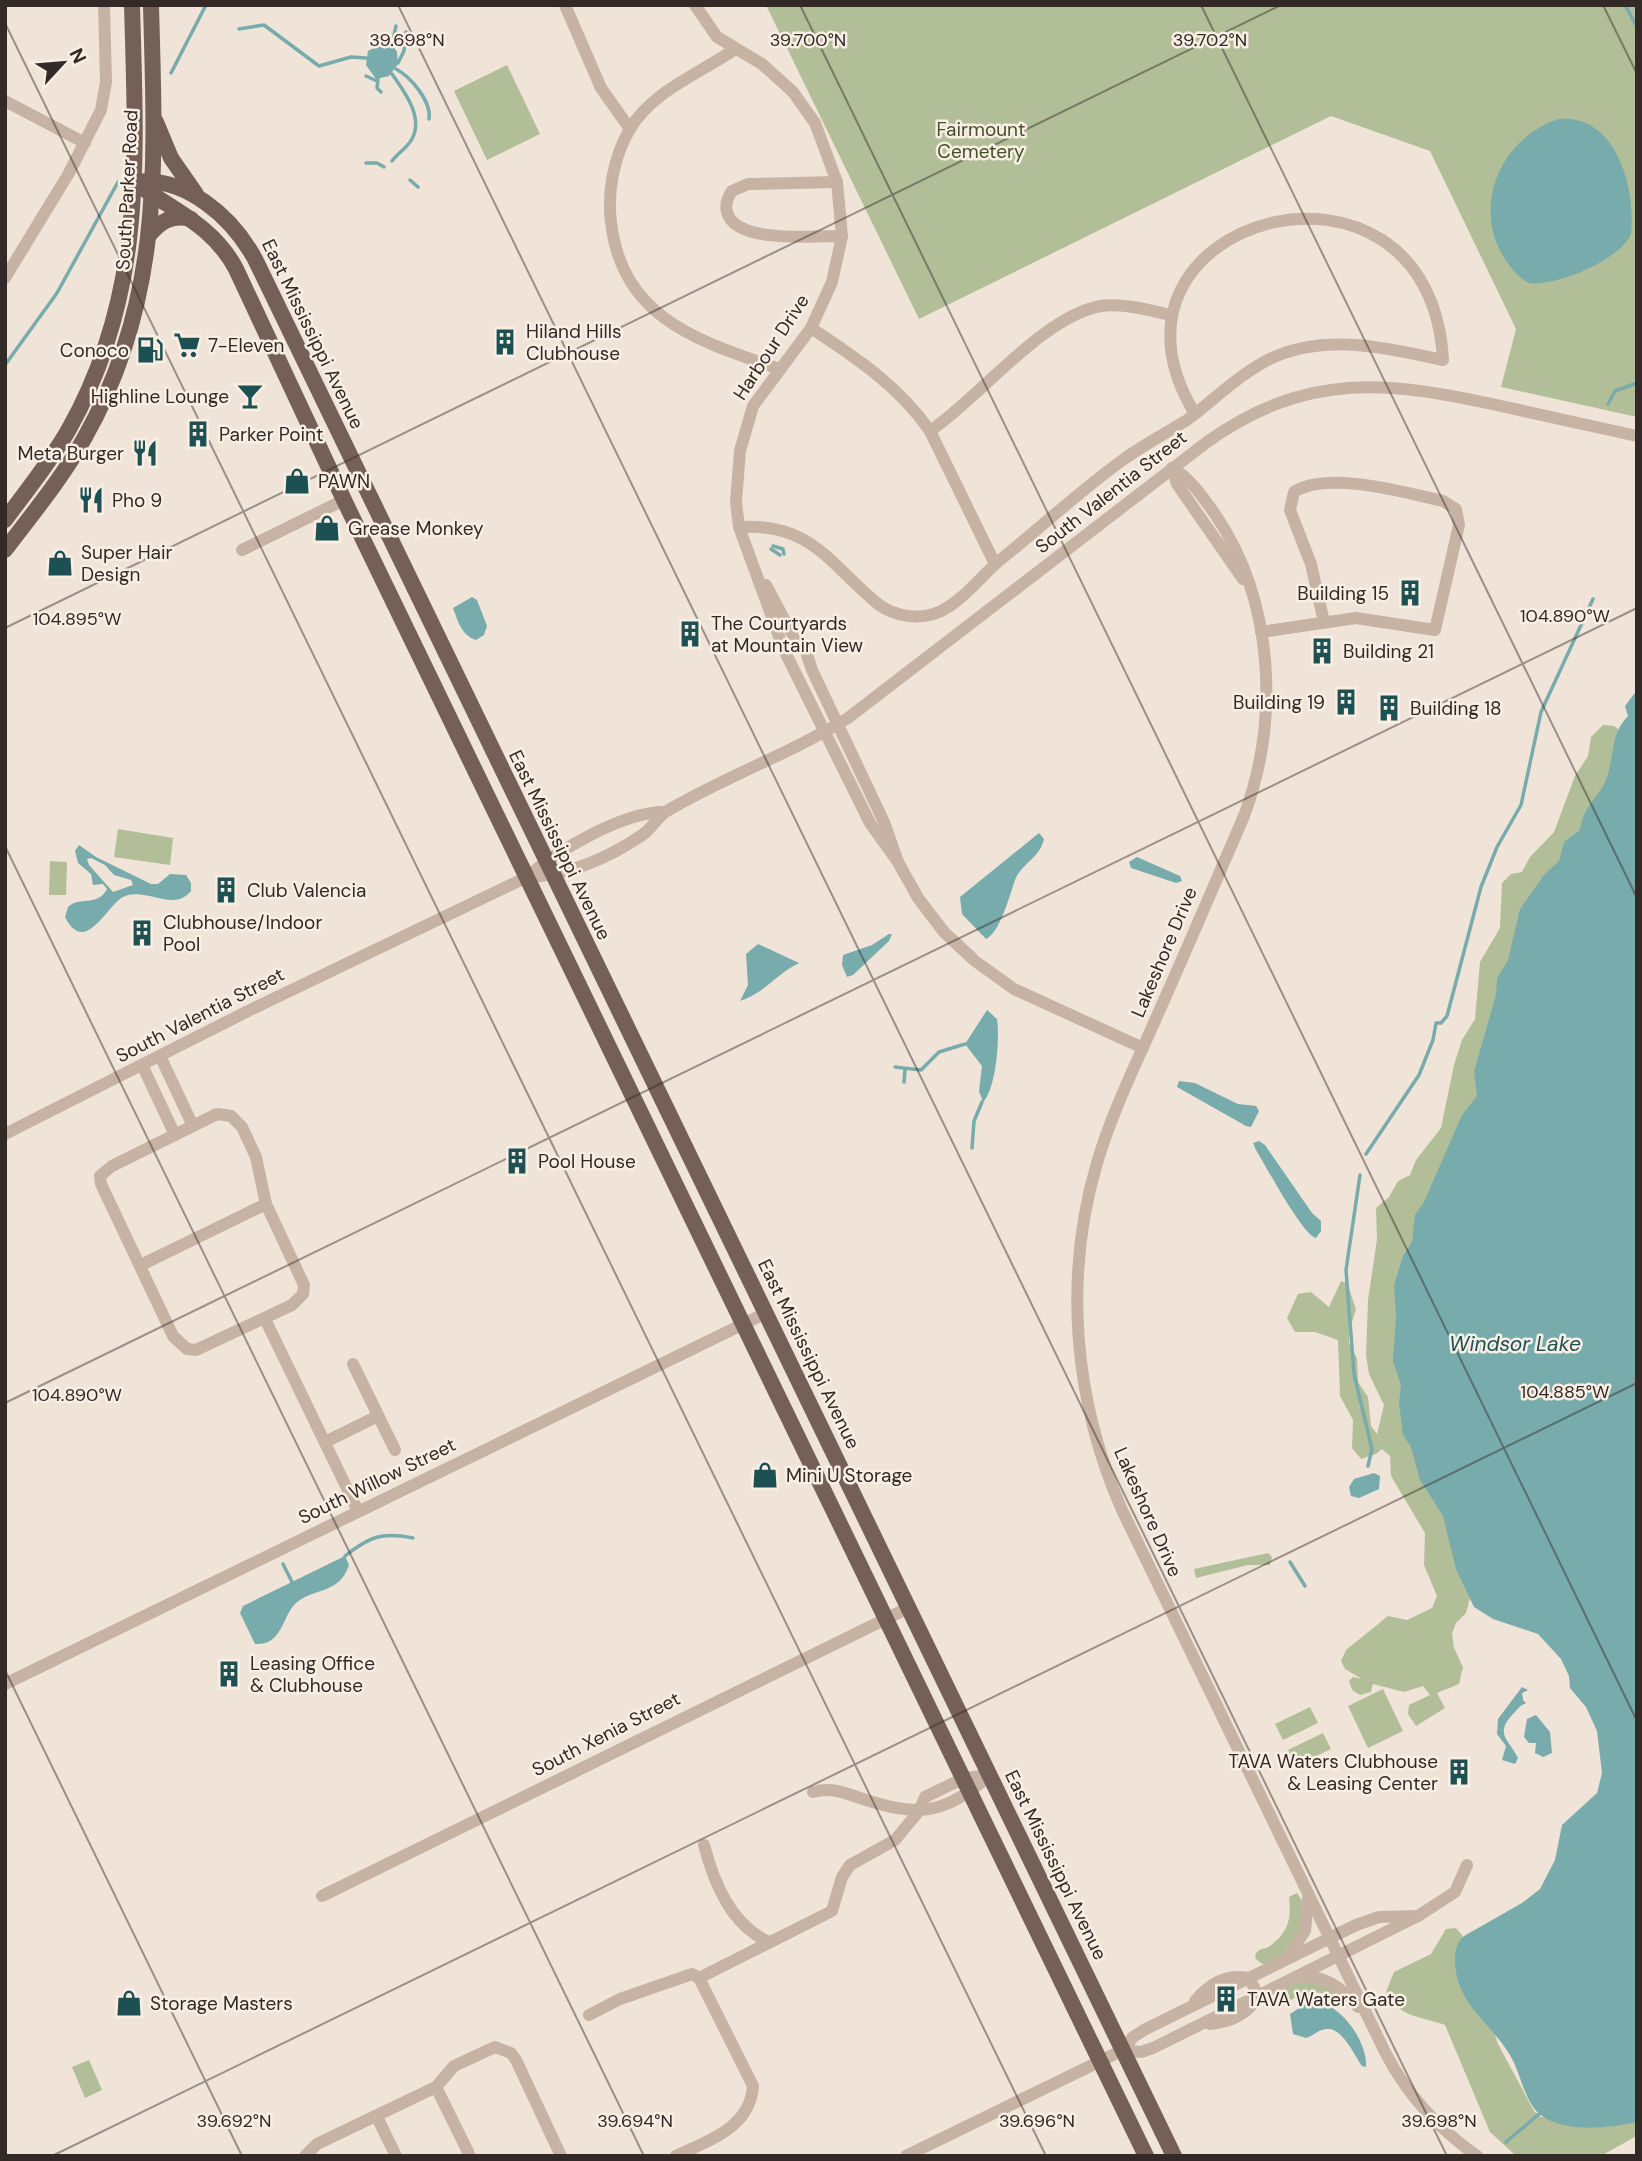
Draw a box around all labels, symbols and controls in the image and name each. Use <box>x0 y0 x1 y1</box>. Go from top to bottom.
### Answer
north arrow <box>28 28 98 98</box>
text: 39.698°N <box>369 28 445 52</box>
text: 39.700°N <box>770 28 846 52</box>
text: 39.702°N <box>1173 28 1247 52</box>
text: N <box>64 44 92 67</box>
street label: South Parker Road <box>110 109 144 271</box>
park label: Fairmount Cemetery <box>937 117 1025 164</box>
street label: East Mississippi Avenue <box>256 235 370 433</box>
street label: Harbour Drive <box>727 289 815 405</box>
place label: Hiland Hills Clubhouse <box>526 319 621 366</box>
building icon: Hiland Hills Clubhouse <box>490 327 520 357</box>
supermarket icon: 7-Eleven <box>172 330 202 360</box>
place label: 7-Eleven <box>208 333 284 358</box>
fuel station icon: Conoco <box>135 335 165 365</box>
place label: Conoco <box>60 338 129 363</box>
bar icon: Highline Lounge <box>235 381 265 411</box>
place label: Highline Lounge <box>91 384 229 409</box>
building icon: Parker Point <box>183 419 213 449</box>
place label: Parker Point <box>219 422 323 447</box>
street label: South Valentia Street <box>1030 425 1192 559</box>
restaurant icon: Meta Burger <box>130 438 160 468</box>
place label: Meta Burger <box>18 441 124 466</box>
shop icon: PAWN <box>282 466 312 496</box>
place label: PAWN <box>318 469 370 494</box>
restaurant icon: Pho 9 <box>76 485 106 515</box>
place label: Pho 9 <box>112 488 162 513</box>
shop icon: Grease Monkey <box>312 513 342 543</box>
place label: Grease Monkey <box>348 516 484 541</box>
place label: Super Hair Design <box>81 540 173 587</box>
shop icon: Super Hair Design <box>45 548 75 578</box>
building icon: Building 15 <box>1395 578 1425 608</box>
place label: Building 15 <box>1297 581 1389 606</box>
text: 104.890°W <box>1520 604 1610 628</box>
text: 104.895°W <box>33 607 121 631</box>
place label: The Courtyards at Mountain View <box>711 611 864 658</box>
building icon: The Courtyards at Mountain View <box>675 619 705 649</box>
building icon: Building 21 <box>1307 636 1337 666</box>
place label: Building 21 <box>1343 639 1434 664</box>
building icon: Building 19 <box>1331 687 1361 717</box>
place label: Building 19 <box>1233 690 1325 715</box>
building icon: Building 18 <box>1374 693 1404 723</box>
place label: Building 18 <box>1410 696 1502 721</box>
street label: East Mississippi Avenue <box>503 746 617 944</box>
building icon: Club Valencia <box>211 875 241 905</box>
place label: Club Valencia <box>247 878 366 903</box>
street label: Lakeshore Drive <box>1125 883 1203 1021</box>
place label: Clubhouse/Indoor Pool <box>163 910 322 957</box>
building icon: Clubhouse/Indoor Pool <box>127 918 157 948</box>
street label: South Valentia Street <box>112 962 288 1068</box>
building icon: Pool House <box>502 1146 532 1176</box>
place label: Pool House <box>538 1149 636 1174</box>
street label: East Mississippi Avenue <box>752 1255 866 1453</box>
water label: Windsor Lake <box>1449 1330 1581 1358</box>
text: 104.885°W <box>1521 1380 1609 1404</box>
text: 104.890°W <box>32 1383 122 1407</box>
street label: South Willow Street <box>294 1432 460 1530</box>
street label: Lakeshore Drive <box>1108 1443 1188 1581</box>
shop icon: Mini U Storage <box>750 1460 780 1490</box>
place label: Mini U Storage <box>786 1463 912 1488</box>
place label: Leasing Office & Clubhouse <box>250 1651 375 1698</box>
building icon: Leasing Office & Clubhouse <box>214 1659 244 1689</box>
street label: South Xenia Street <box>528 1686 684 1782</box>
place label: TAVA Waters Clubhouse & Leasing Center <box>1228 1749 1438 1796</box>
building icon: TAVA Waters Clubhouse & Leasing Center <box>1444 1757 1474 1787</box>
street label: East Mississippi Avenue <box>999 1766 1113 1964</box>
building icon: TAVA Waters Gate <box>1211 1984 1241 2014</box>
place label: TAVA Waters Gate <box>1247 1987 1405 2012</box>
shop icon: Storage Masters <box>114 1988 144 2018</box>
place label: Storage Masters <box>150 1991 293 2016</box>
text: 39.692°N <box>197 2109 271 2133</box>
text: 39.694°N <box>597 2109 673 2133</box>
text: 39.696°N <box>999 2109 1075 2133</box>
text: 39.698°N <box>1401 2109 1477 2133</box>

